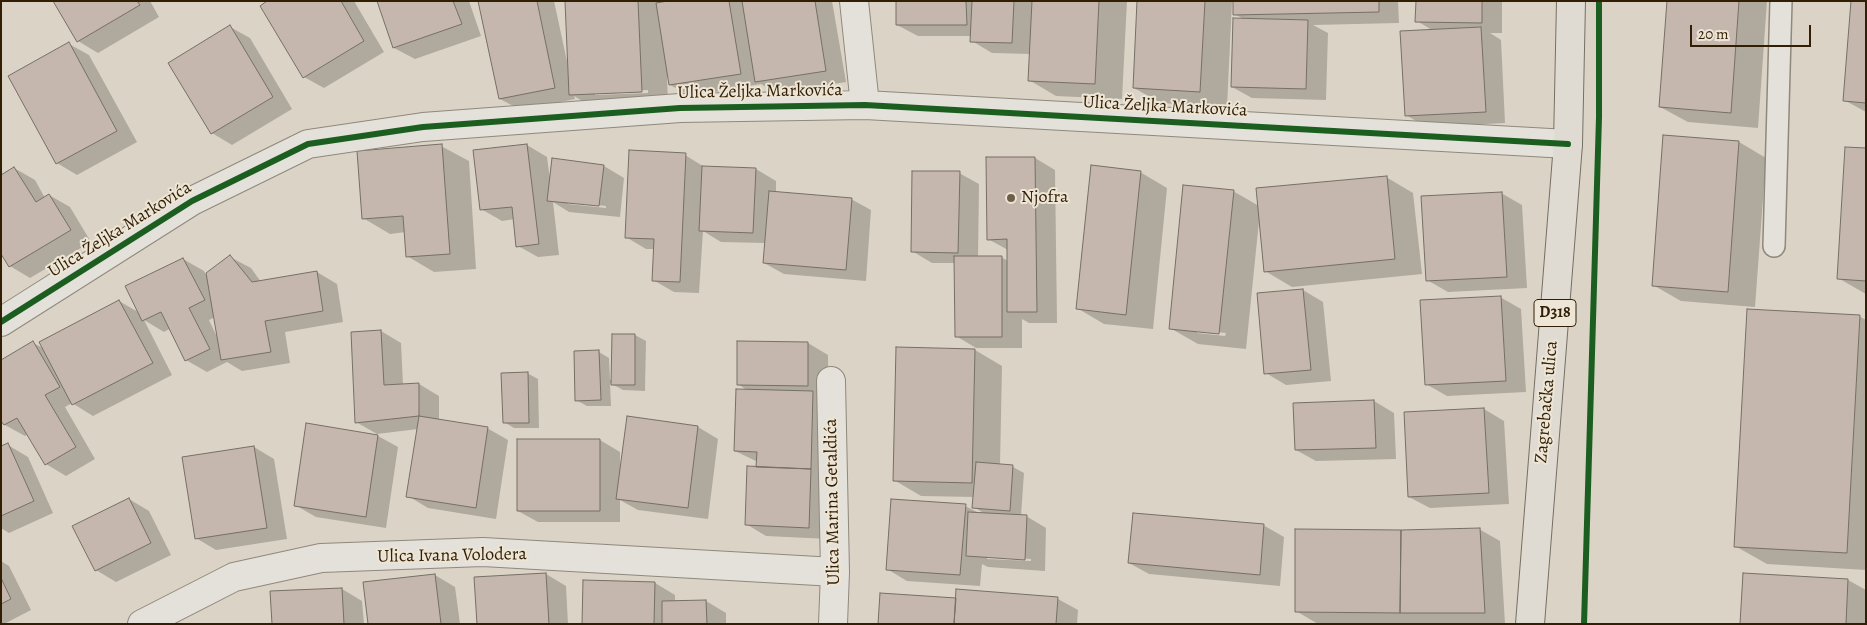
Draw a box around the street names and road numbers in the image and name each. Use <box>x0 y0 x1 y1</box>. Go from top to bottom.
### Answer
street label: Ulica Željka Markovića <box>677 80 843 104</box>
street label: Ulica Željka Markovića <box>1082 92 1248 122</box>
street label: Ulica Željka Markovića <box>44 177 196 283</box>
road number: D318 <box>1534 300 1576 326</box>
street label: Zagrebačka ulica <box>1531 340 1563 464</box>
street label: Ulica Marina Getaldića <box>821 418 845 586</box>
street label: Ulica Ivana Volodera <box>377 544 527 568</box>

